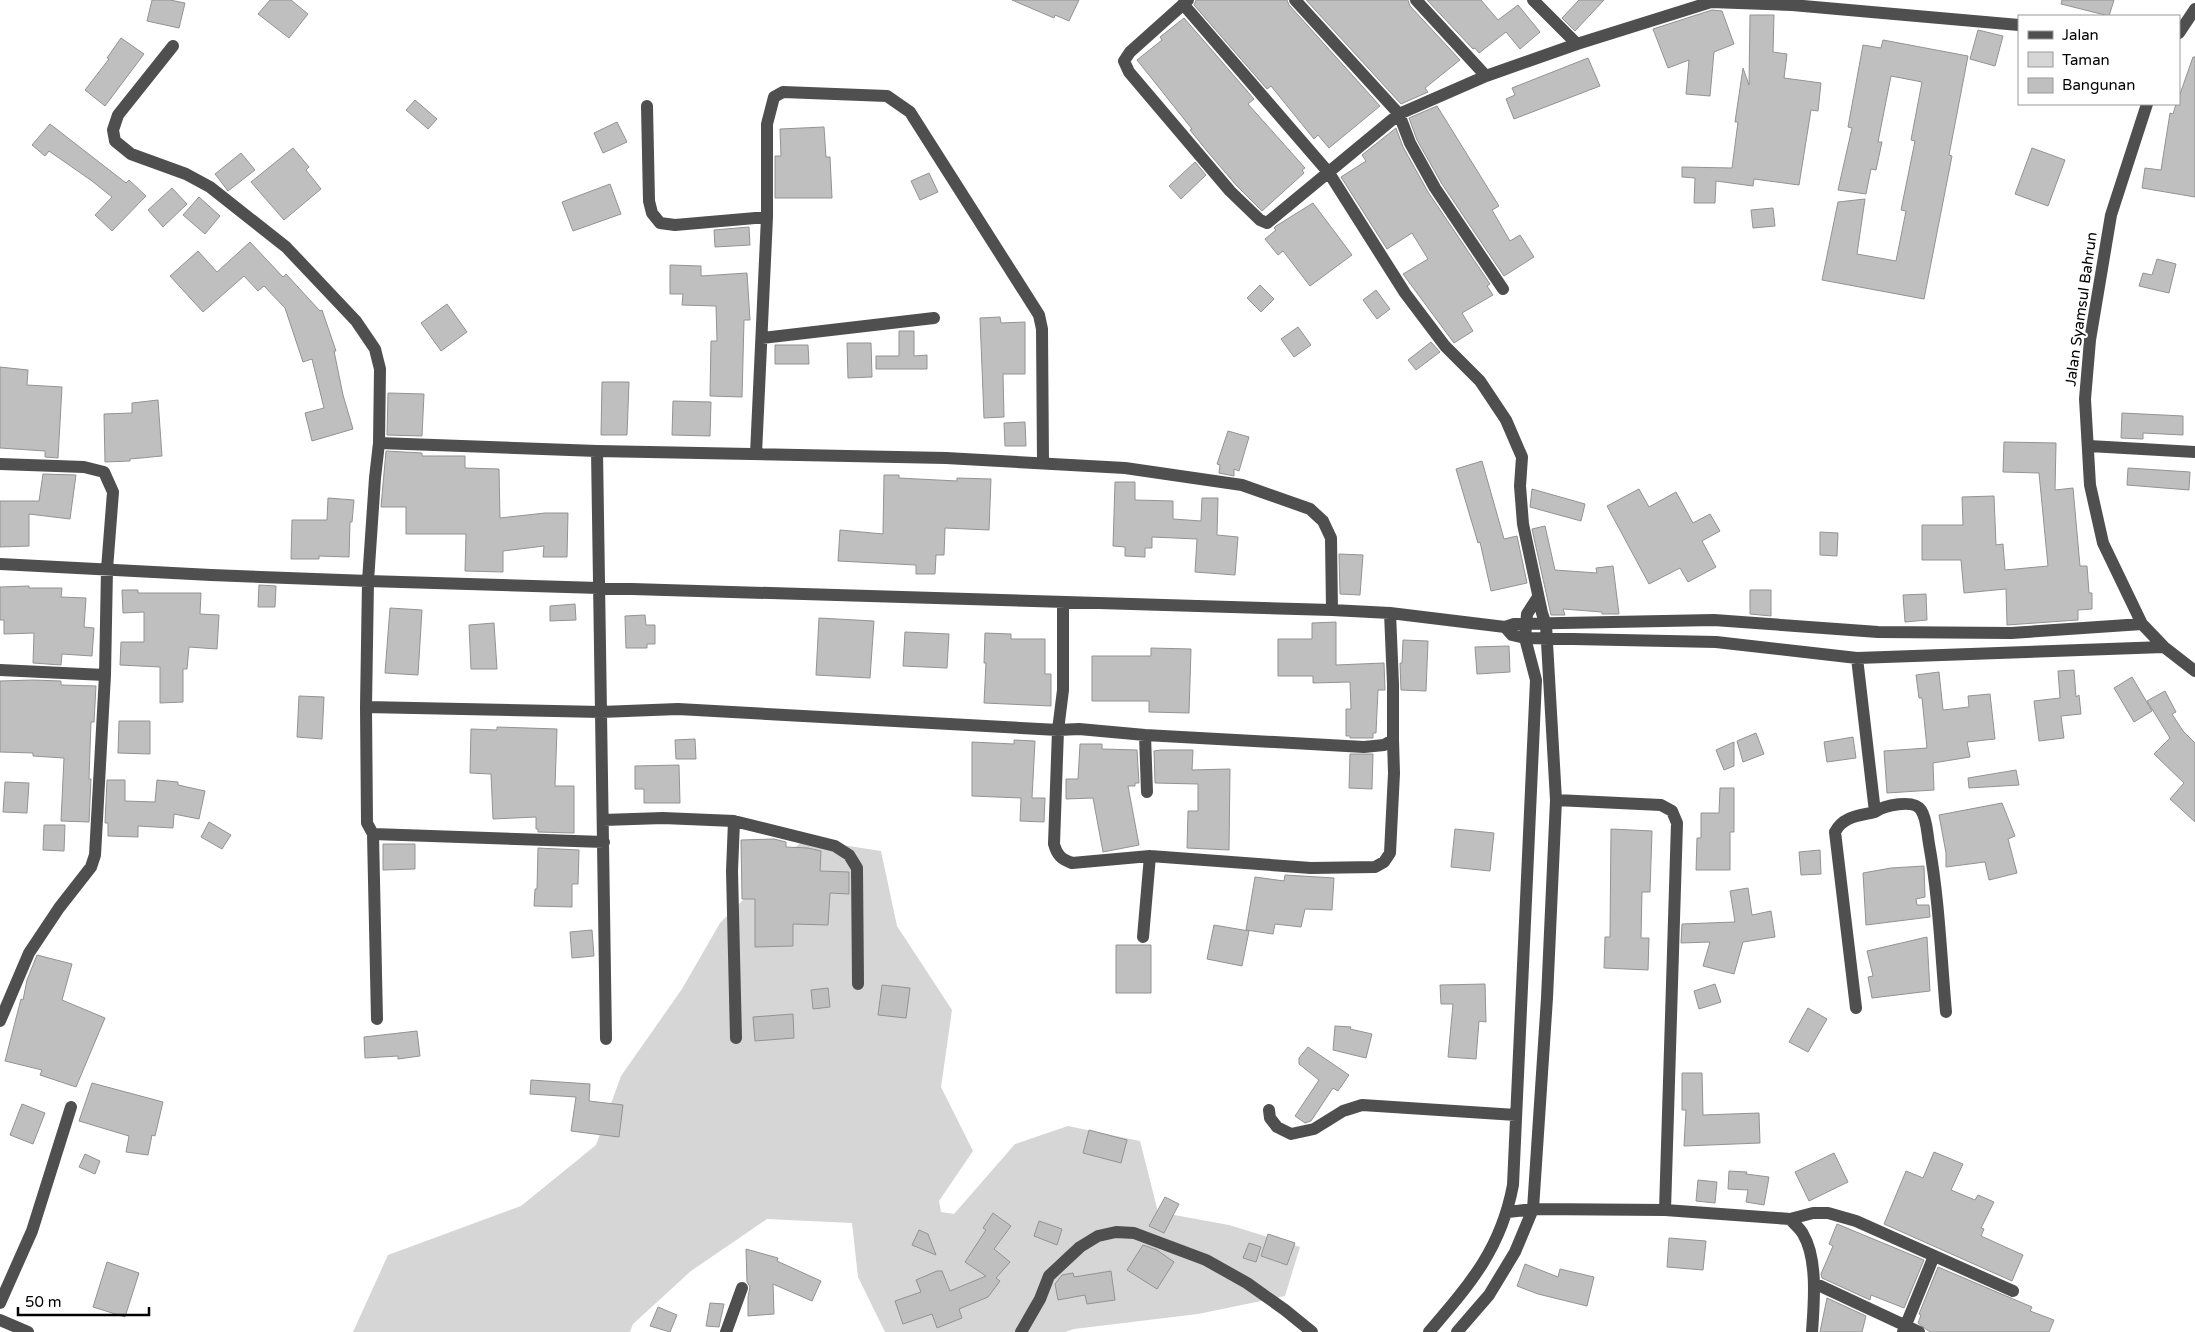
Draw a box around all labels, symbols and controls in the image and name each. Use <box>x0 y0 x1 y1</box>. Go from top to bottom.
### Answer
legend <box>2018 15 2180 105</box>
text: Jalan <box>2062 26 2099 44</box>
text: Taman <box>2062 51 2110 69</box>
text: Bangunan <box>2062 76 2135 94</box>
street label: Jalan Syamsul Bahrun <box>2061 231 2101 387</box>
scale bar <box>18 1284 149 1316</box>
text: 50 m <box>25 1293 62 1311</box>

